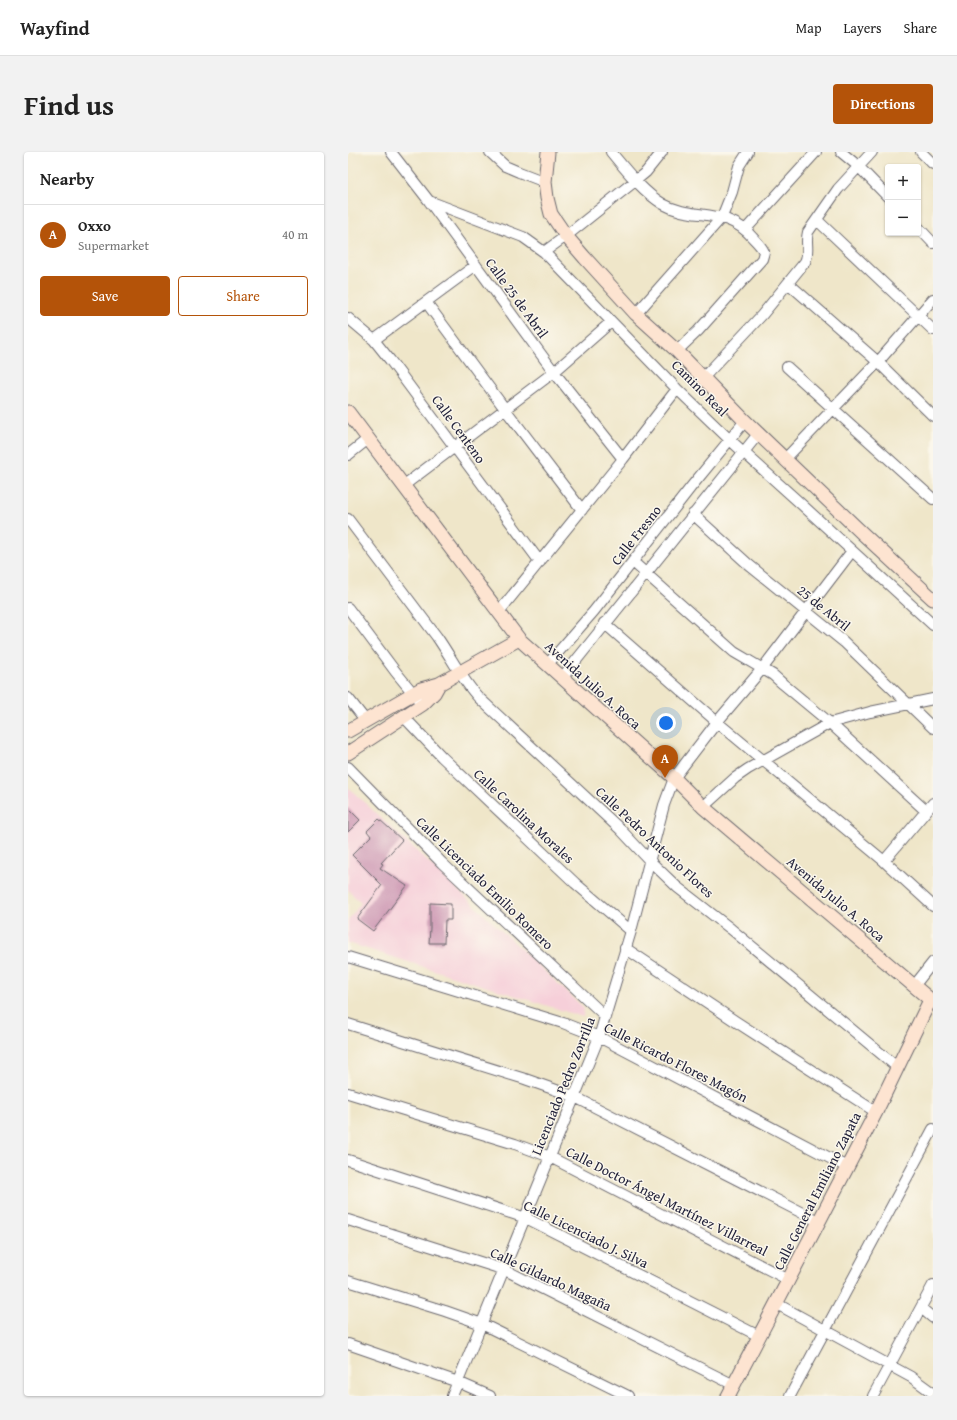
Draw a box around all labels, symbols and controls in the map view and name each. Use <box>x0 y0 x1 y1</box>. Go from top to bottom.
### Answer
text: Wayfind <box>20 14 90 42</box>
text: Map <box>796 18 822 38</box>
text: Layers <box>844 18 882 38</box>
text: Share <box>904 18 937 38</box>
text: Find us <box>24 84 114 125</box>
button: Directions <box>833 84 933 124</box>
map controls <box>885 164 921 236</box>
button: + <box>885 164 921 200</box>
text: Nearby <box>40 166 94 191</box>
button: − <box>885 200 921 236</box>
text: Oxxo <box>78 215 111 236</box>
text: A <box>49 225 57 244</box>
text: 40 m <box>282 225 308 244</box>
text: Supermarket <box>78 236 149 255</box>
street label: Calle 25 de Abril <box>481 254 553 342</box>
button: Save <box>40 276 170 316</box>
button: Share <box>178 276 308 316</box>
street label: Camino Real <box>667 355 733 421</box>
street label: Calle Centeno <box>427 391 491 467</box>
street label: Calle Fresno <box>606 501 666 569</box>
street label: 25 de Abril <box>793 580 855 636</box>
street label: Avenida Julio A. Roca <box>541 636 646 734</box>
your location <box>656 713 676 733</box>
pin: A <box>652 745 678 778</box>
street label: Calle Carolina Morales <box>469 764 579 868</box>
street label: Calle Pedro Antonio Flores <box>591 782 719 902</box>
street label: Calle Licenciado Emilio Romero <box>412 812 558 954</box>
street label: Avenida Julio A. Roca <box>782 852 890 946</box>
street label: Licenciado Pedro Zorrilla <box>526 1013 600 1158</box>
street label: Calle Ricardo Flores Magón <box>601 1017 751 1107</box>
street label: Calle General Emiliano Zapata <box>768 1108 866 1274</box>
street label: Calle Doctor Ángel Martínez Villarreal <box>563 1141 771 1261</box>
street label: Calle Licenciado J. Silva <box>520 1195 652 1273</box>
street label: Calle Gildardo Magaña <box>487 1242 615 1316</box>

